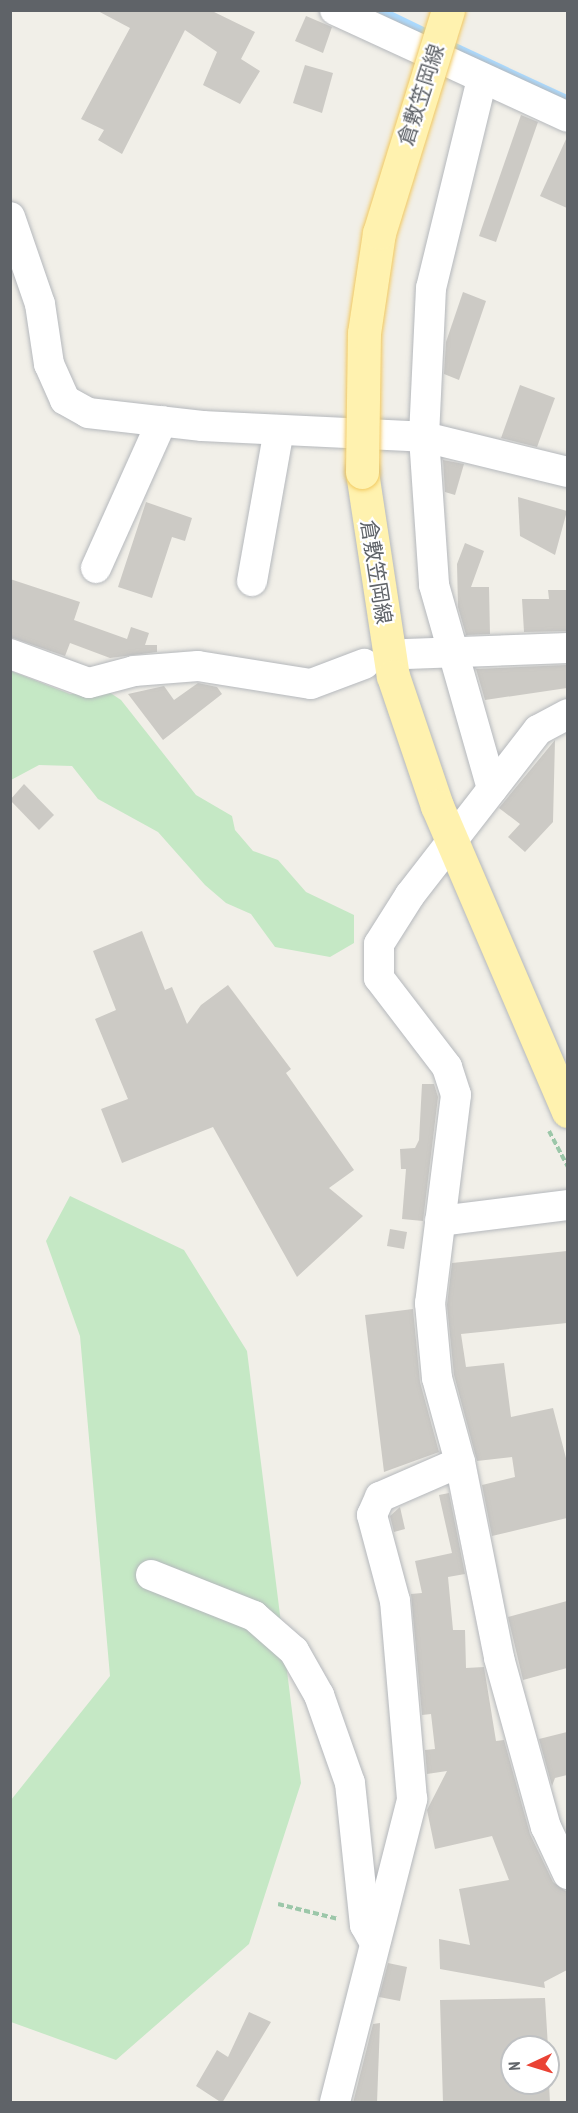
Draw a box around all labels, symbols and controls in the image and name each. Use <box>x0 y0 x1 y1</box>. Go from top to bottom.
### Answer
street label: 倉敷笠岡線 <box>393 41 449 149</box>
street label: 倉敷笠岡線 <box>355 518 397 626</box>
north arrow <box>500 2035 560 2095</box>
text: N <box>504 2061 524 2071</box>

